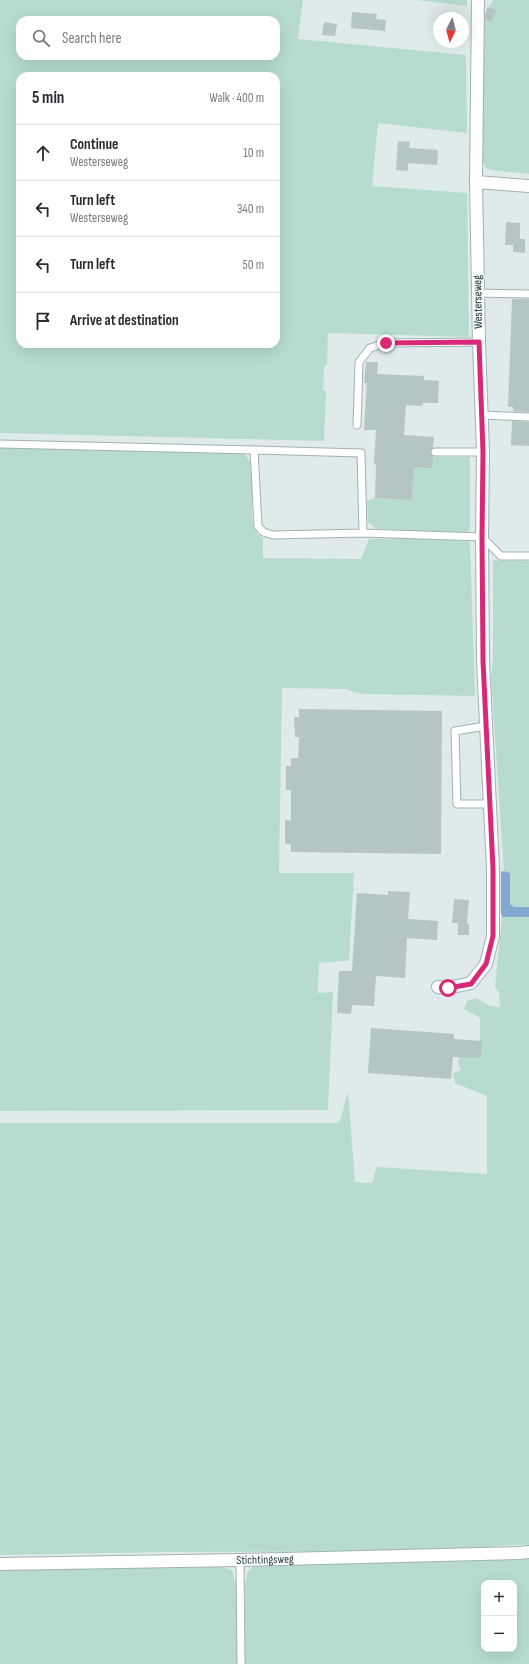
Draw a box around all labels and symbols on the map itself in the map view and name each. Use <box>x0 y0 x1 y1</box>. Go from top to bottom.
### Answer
north arrow <box>433 12 469 48</box>
street label: Westerseweg <box>470 275 486 329</box>
route end <box>377 334 395 352</box>
route start <box>439 979 457 997</box>
street label: Stichtingsweg <box>236 1551 294 1568</box>

